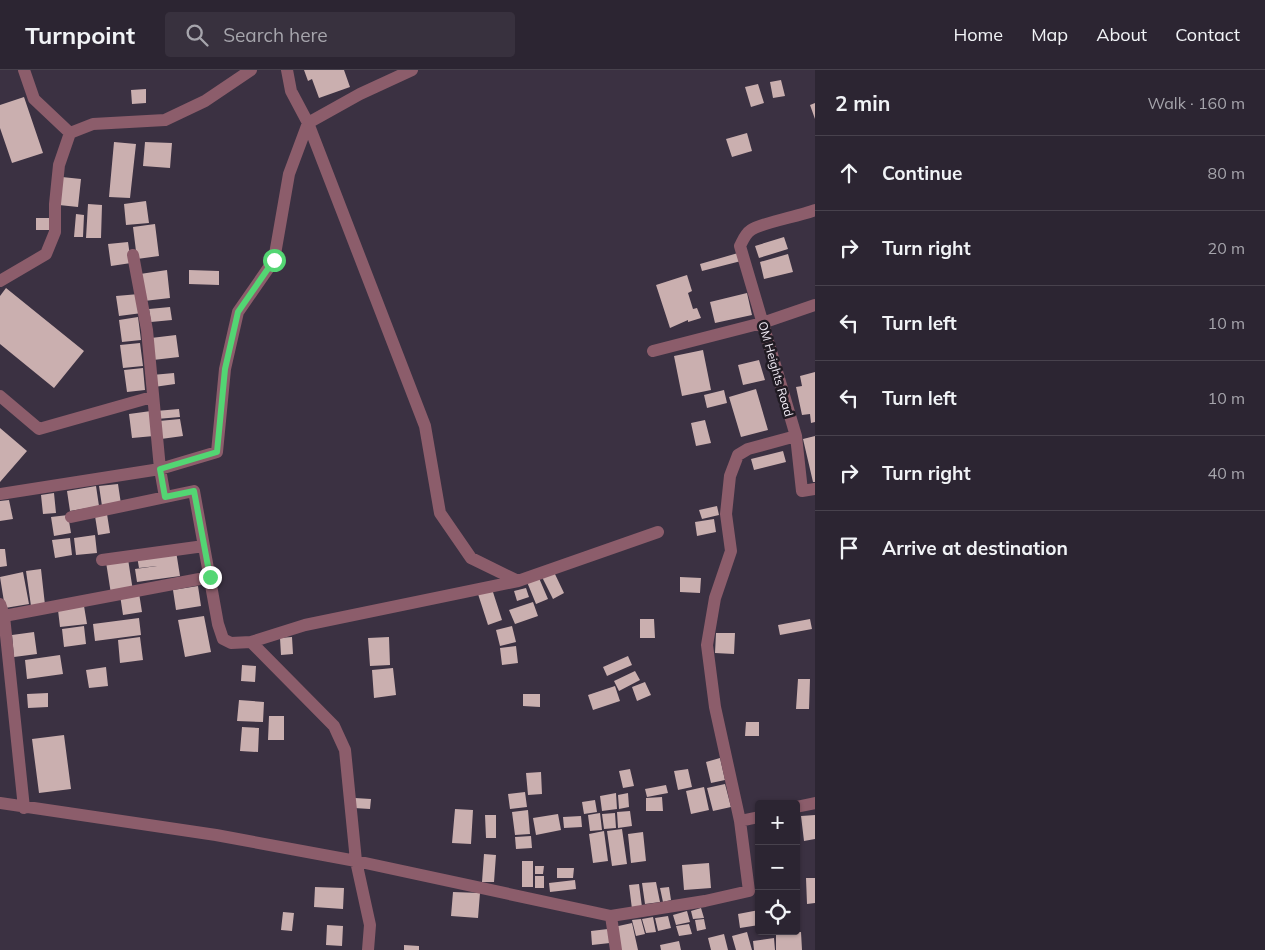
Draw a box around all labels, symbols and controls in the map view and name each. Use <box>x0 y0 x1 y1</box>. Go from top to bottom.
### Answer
search box <box>165 12 515 57</box>
text: Turnpoint <box>25 20 135 50</box>
icon: search <box>183 21 211 49</box>
text: Search here <box>223 23 328 47</box>
text: Home <box>953 23 1003 46</box>
text: Map <box>1031 23 1068 46</box>
text: About <box>1096 23 1147 46</box>
text: Contact <box>1175 23 1240 46</box>
text: 2 min <box>835 90 890 116</box>
text: Walk · 160 m <box>1147 93 1245 113</box>
icon: ahead <box>835 159 863 187</box>
text: Continue <box>882 161 962 185</box>
text: 80 m <box>1208 163 1245 183</box>
icon: right <box>835 234 863 262</box>
text: Turn right <box>882 236 971 260</box>
text: 20 m <box>1208 238 1245 258</box>
route start <box>263 249 286 272</box>
icon: left <box>835 309 863 337</box>
text: Turn left <box>882 311 957 335</box>
text: 10 m <box>1208 313 1245 333</box>
street label: OM Heights Road <box>755 320 797 418</box>
icon: left <box>835 384 863 412</box>
text: Turn left <box>882 386 957 410</box>
text: 10 m <box>1208 388 1245 408</box>
icon: right <box>835 459 863 487</box>
text: Turn right <box>882 461 971 485</box>
text: 40 m <box>1208 463 1245 483</box>
icon: arrive <box>835 534 863 562</box>
text: Arrive at destination <box>882 536 1068 560</box>
route end <box>199 566 222 589</box>
map controls <box>755 800 800 935</box>
button: + <box>755 800 800 845</box>
button: − <box>755 845 800 890</box>
button: locate <box>755 890 800 935</box>

